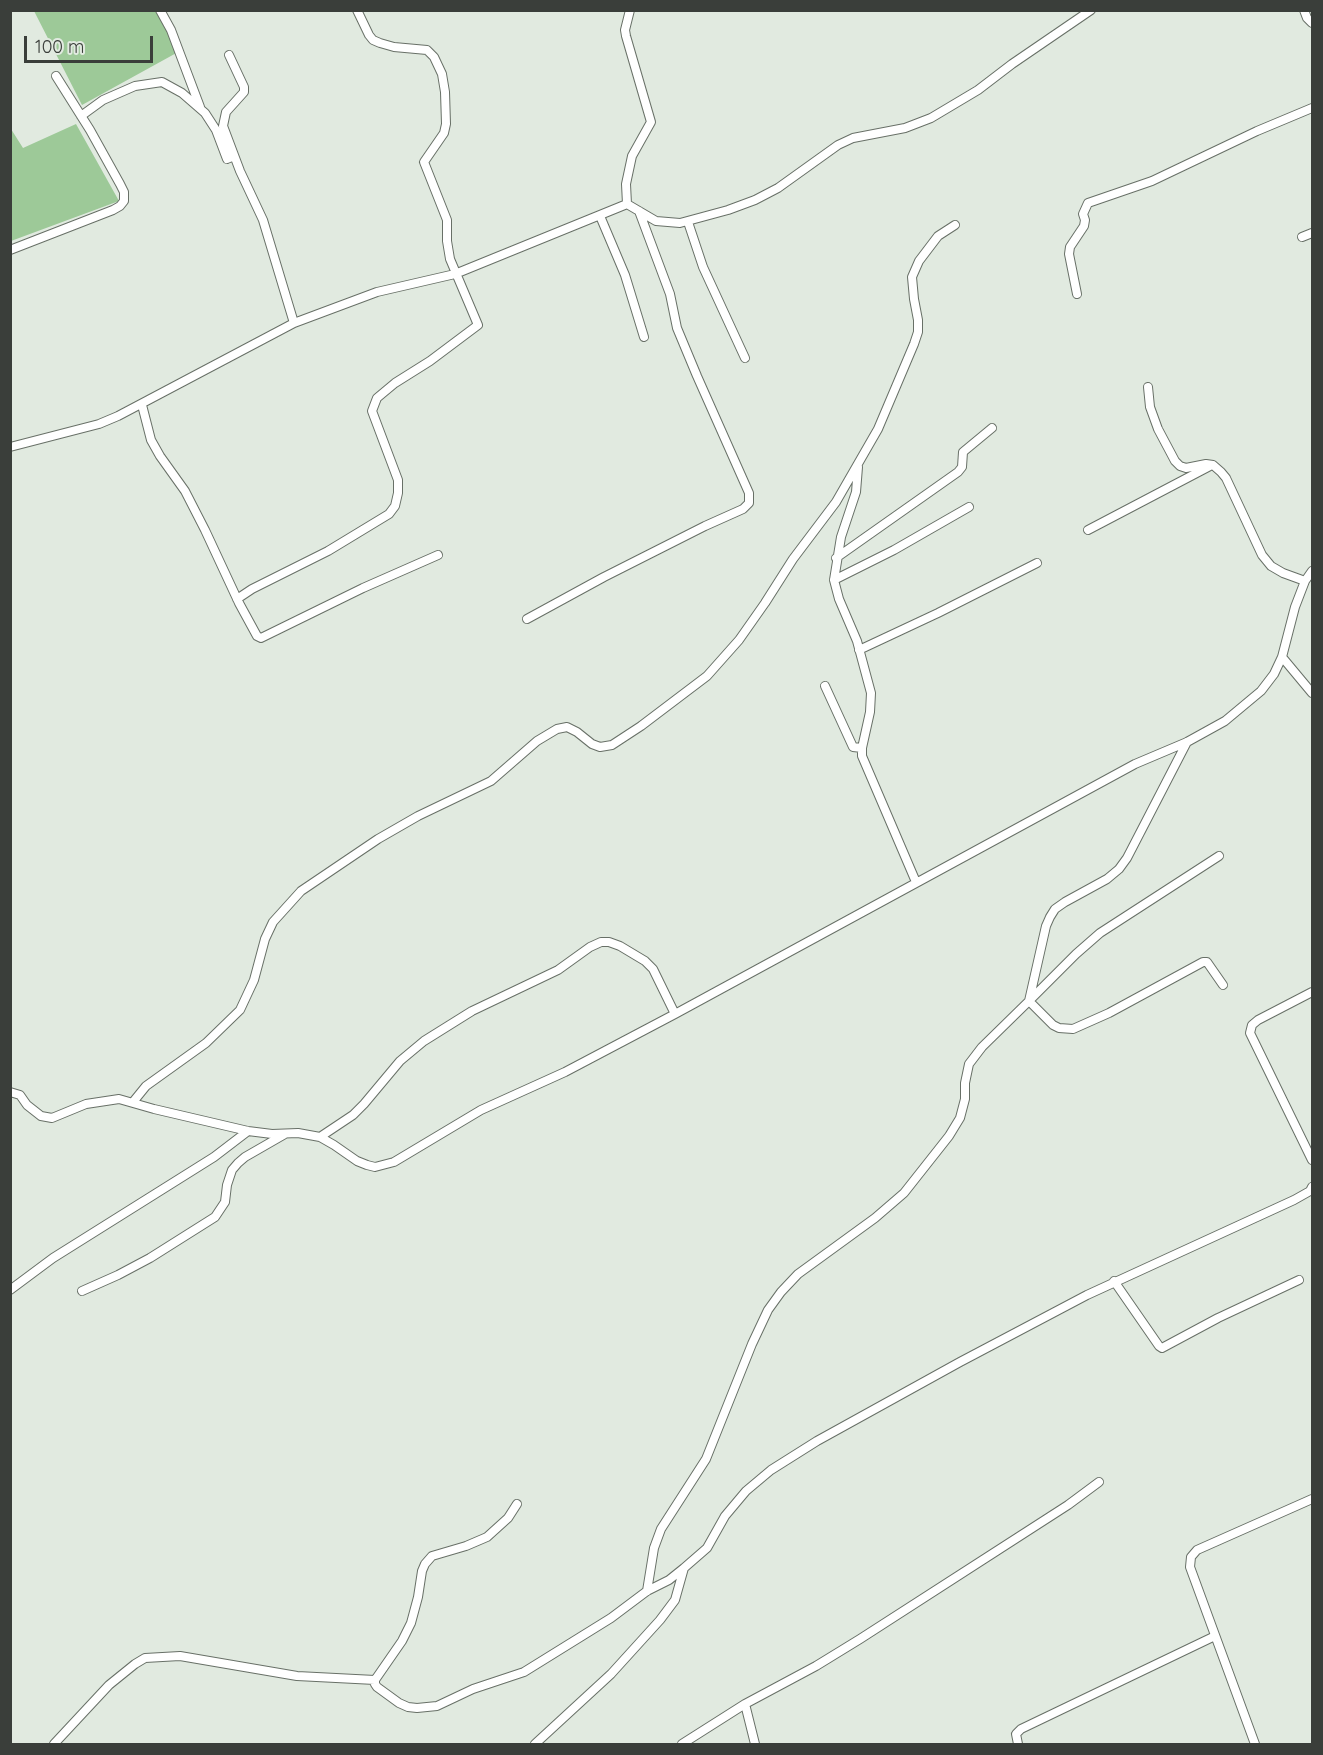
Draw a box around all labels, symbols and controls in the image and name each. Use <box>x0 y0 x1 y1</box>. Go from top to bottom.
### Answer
scale bar <box>27 24 156 62</box>
text: 100 m <box>35 35 84 58</box>

